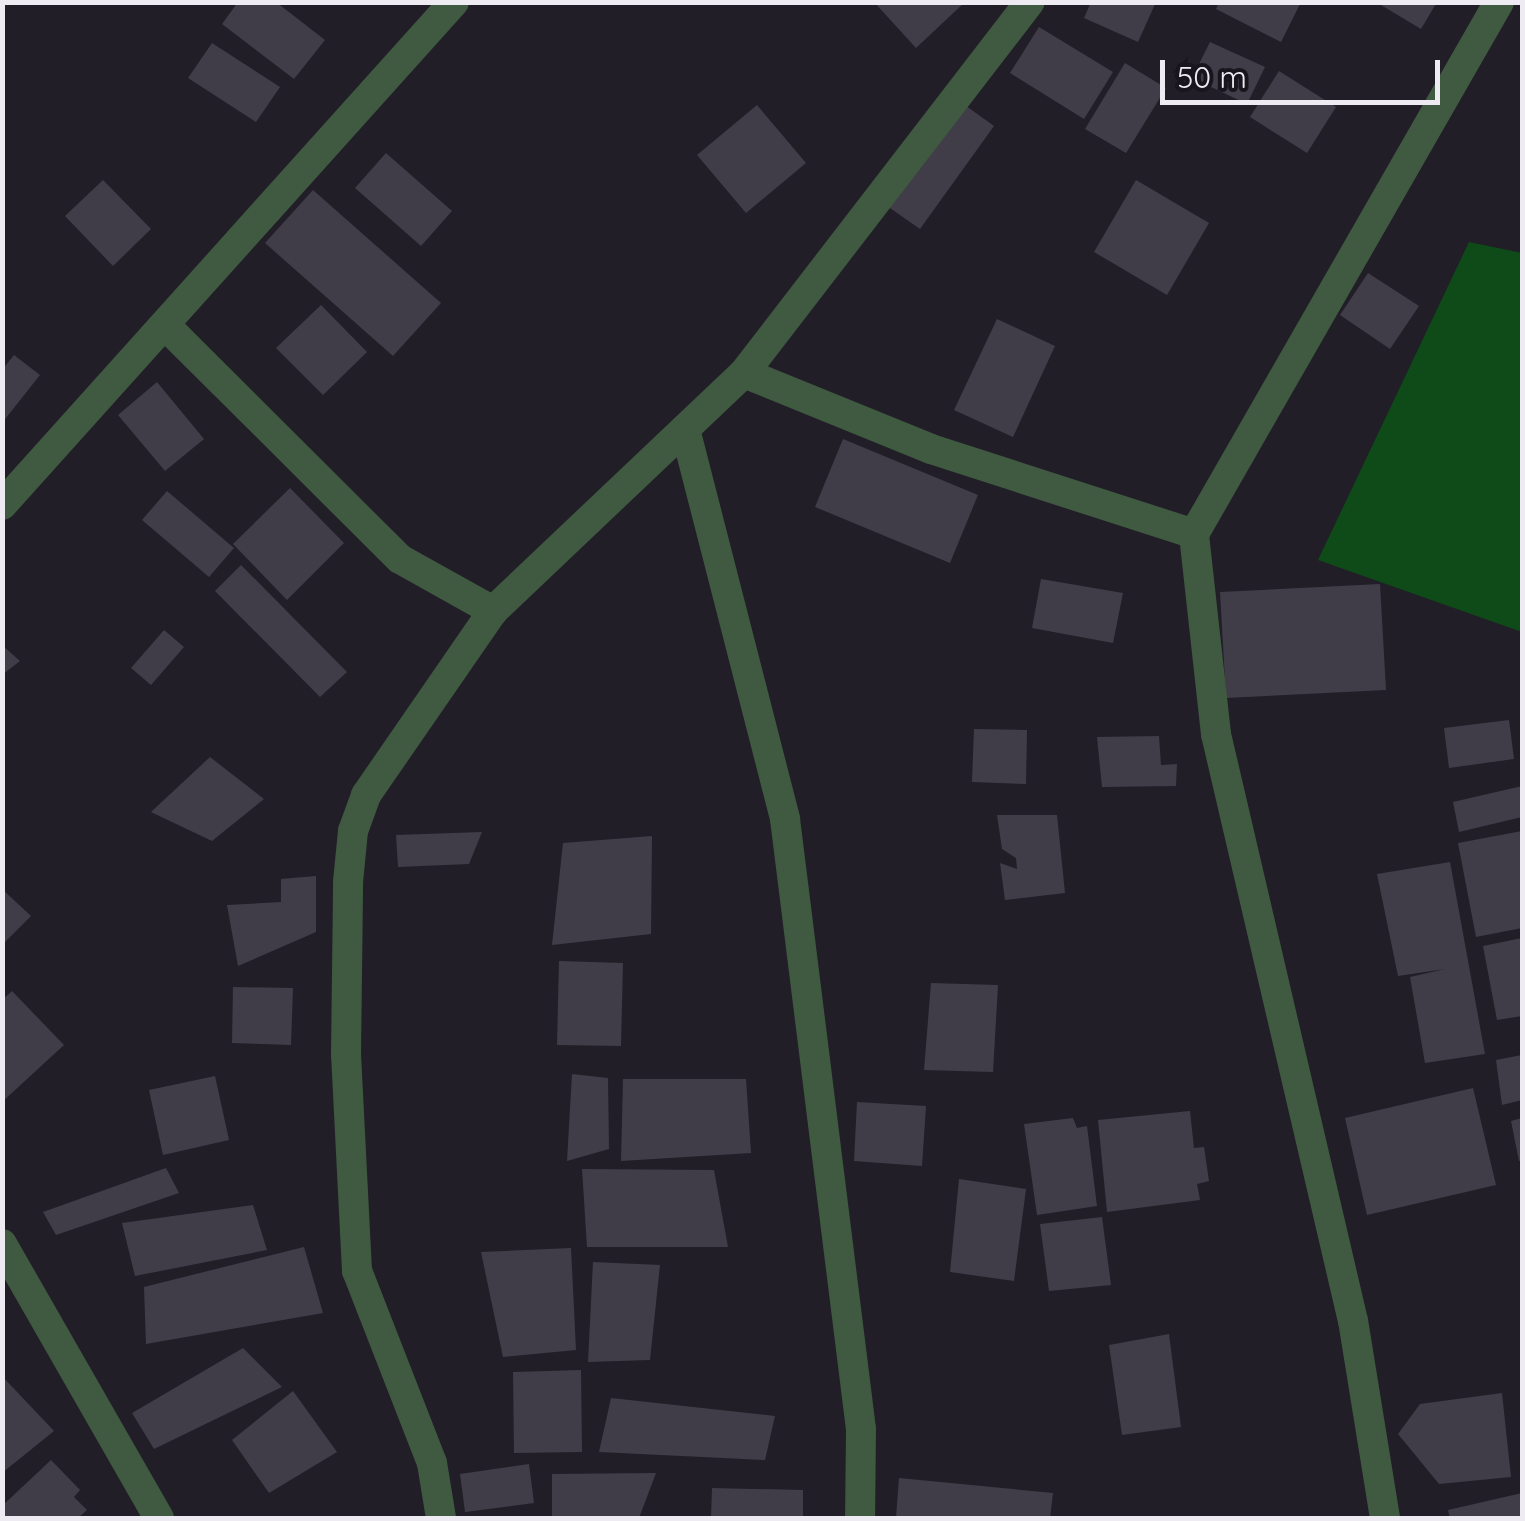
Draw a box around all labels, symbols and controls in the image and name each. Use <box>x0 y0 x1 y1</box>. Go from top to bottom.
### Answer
scale bar <box>1165 40 1445 102</box>
text: 50 m <box>1177 58 1247 96</box>

